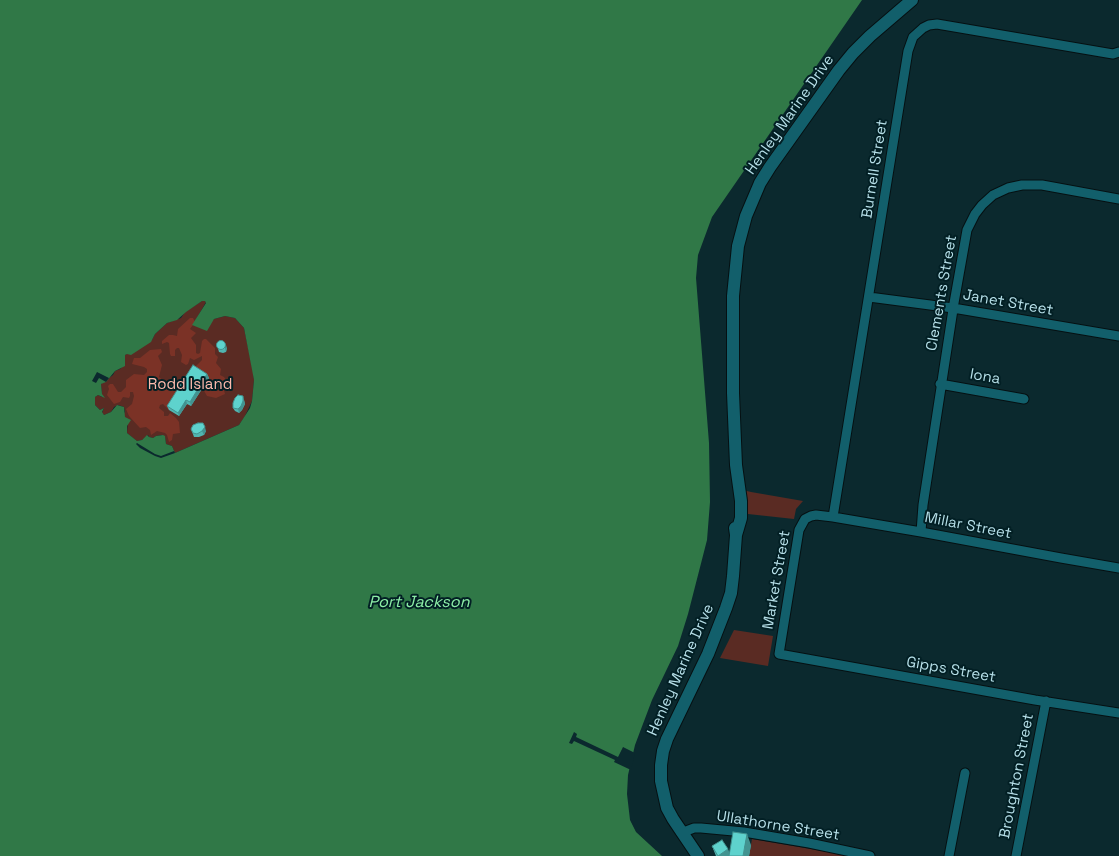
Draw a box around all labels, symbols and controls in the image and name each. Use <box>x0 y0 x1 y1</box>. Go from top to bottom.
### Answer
street label: Henley Marine Drive <box>742 52 838 178</box>
street label: Burnell Street <box>858 118 892 220</box>
street label: Clements Street <box>923 234 961 352</box>
street label: Janet Street <box>961 286 1055 320</box>
street label: Iona <box>968 365 1002 389</box>
park label: Rodd Island <box>148 376 232 394</box>
street label: Millar Street <box>923 509 1013 543</box>
street label: Market Street <box>759 529 795 631</box>
water label: Port Jackson <box>369 593 469 613</box>
street label: Henley Marine Drive <box>644 601 718 739</box>
street label: Gipps Street <box>905 653 997 687</box>
street label: Broughton Street <box>996 712 1038 840</box>
street label: Ullathorne Street <box>715 807 841 845</box>

